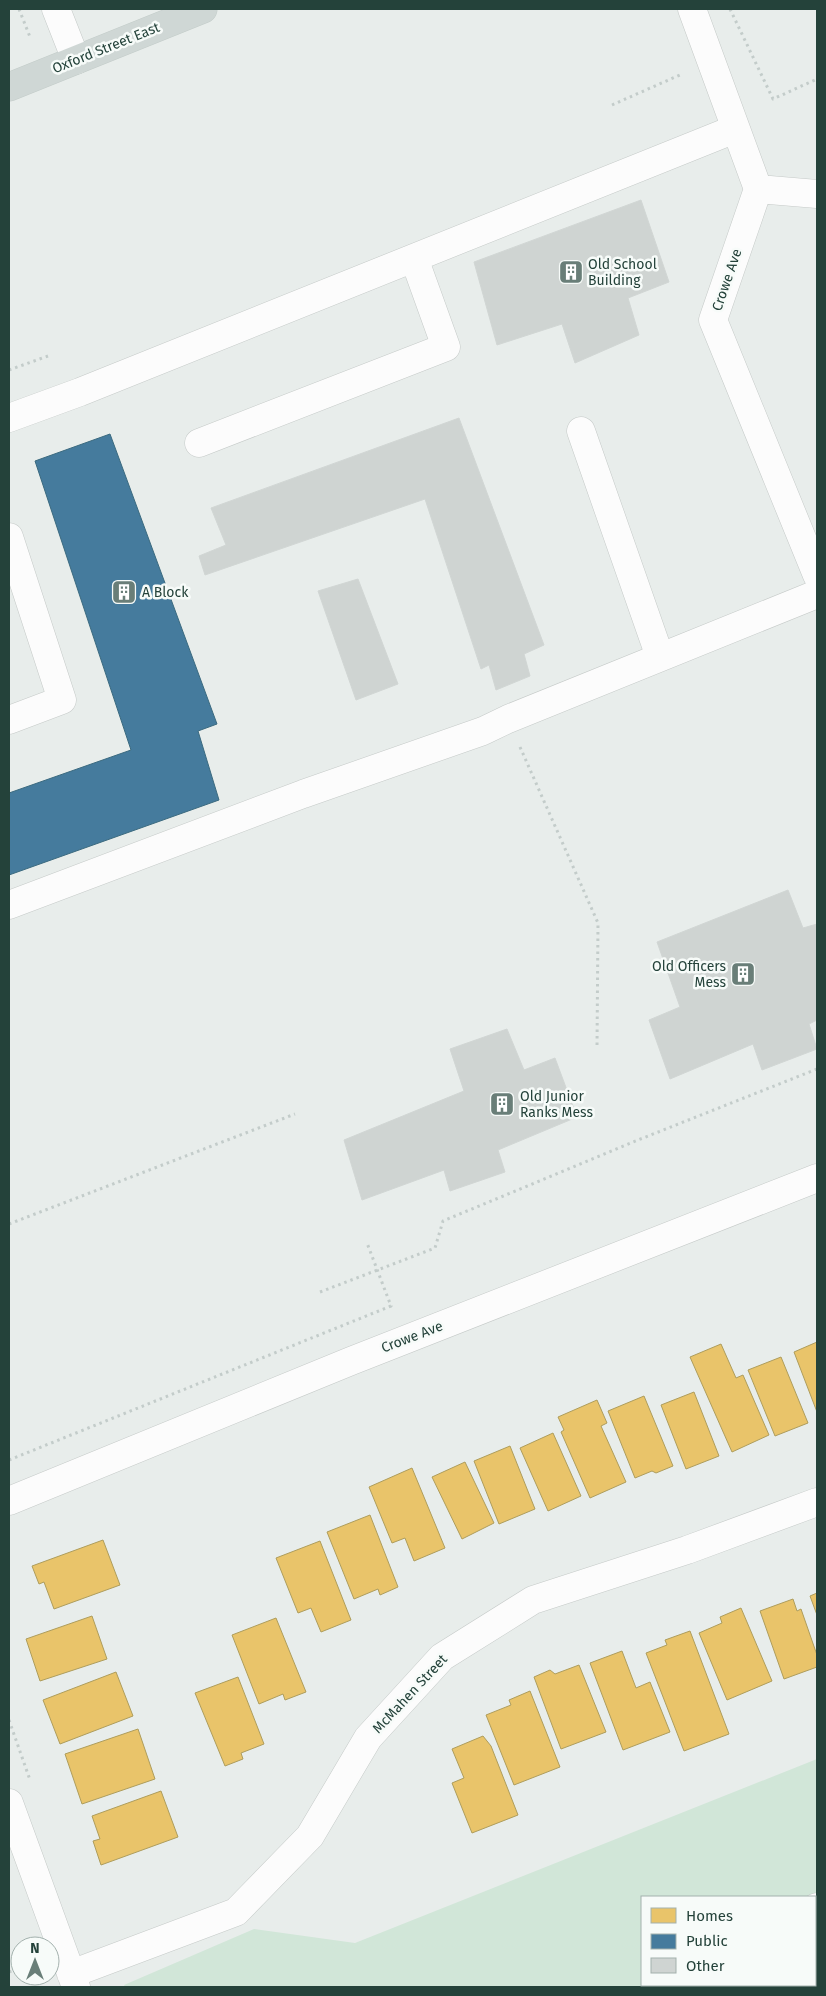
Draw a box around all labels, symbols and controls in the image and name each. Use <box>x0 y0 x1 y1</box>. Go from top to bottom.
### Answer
street label: Oxford Street East <box>50 18 163 77</box>
street label: Crowe Ave <box>708 247 746 313</box>
place label: Old School Building <box>588 256 657 289</box>
building icon: Old School Building <box>558 259 584 285</box>
building icon: A Block <box>111 579 137 605</box>
place label: A Block <box>142 584 189 601</box>
place label: Old Officers Mess <box>652 958 726 991</box>
building icon: Old Officers Mess <box>730 961 756 987</box>
place label: Old Junior Ranks Mess <box>520 1088 593 1121</box>
building icon: Old Junior Ranks Mess <box>489 1091 515 1117</box>
street label: Crowe Ave <box>379 1317 445 1357</box>
street label: McMahen Street <box>369 1650 452 1737</box>
legend <box>641 1896 816 1986</box>
text: Homes <box>686 1907 733 1925</box>
text: Public <box>686 1932 728 1950</box>
north arrow <box>10 1936 60 1986</box>
text: N <box>30 1940 40 1957</box>
text: Other <box>686 1957 725 1975</box>

